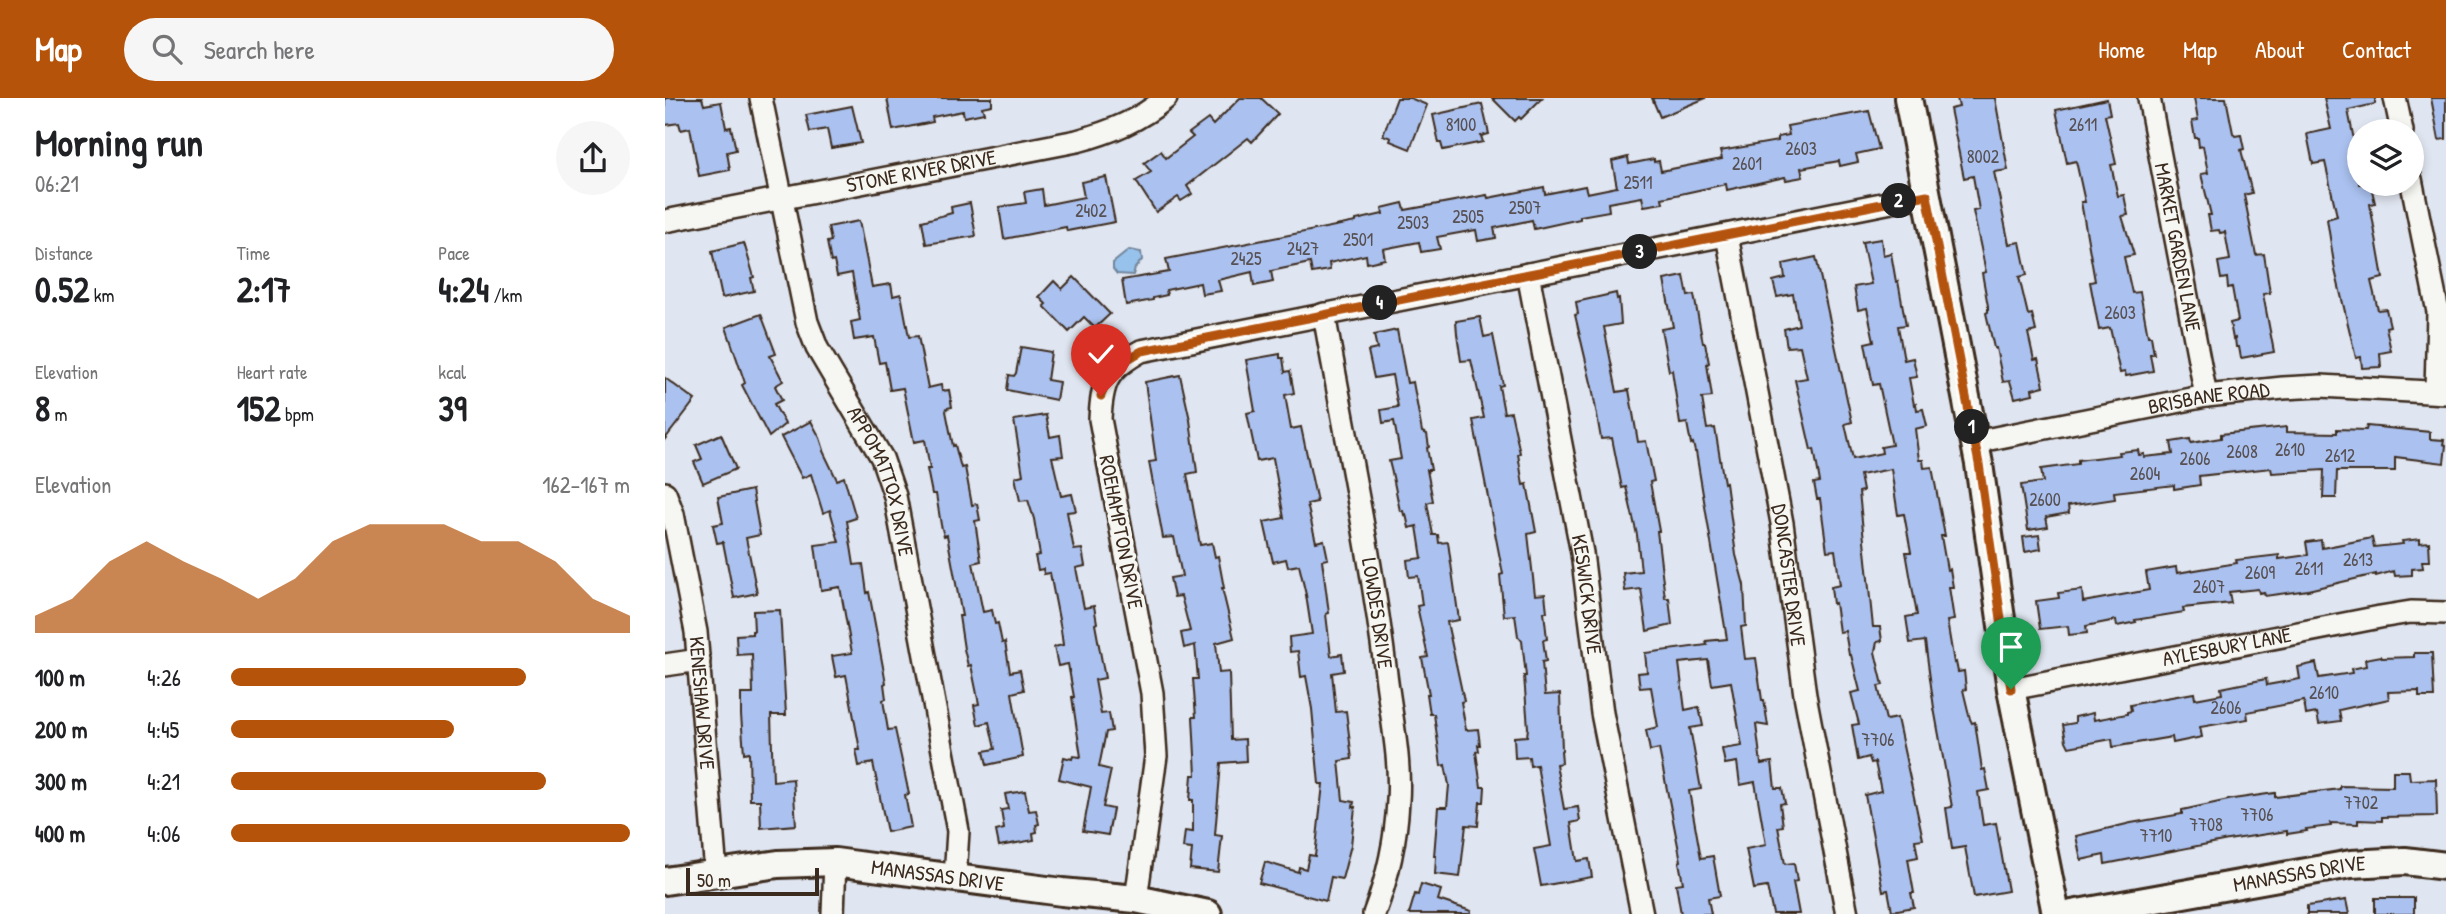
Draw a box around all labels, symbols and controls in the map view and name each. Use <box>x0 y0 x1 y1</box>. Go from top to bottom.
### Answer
search box <box>124 18 614 81</box>
text: Map <box>35 27 82 71</box>
icon: search <box>148 30 186 68</box>
text: Search here <box>204 32 315 67</box>
text: Home <box>2098 33 2145 65</box>
text: Map <box>2183 33 2217 65</box>
text: About <box>2255 33 2304 65</box>
text: Contact <box>2342 33 2411 65</box>
house number: 8100 <box>1446 112 1476 137</box>
house number: 2611 <box>2069 112 2097 137</box>
text: Morning run <box>35 116 203 168</box>
map controls <box>2347 119 2424 196</box>
button: layers <box>2347 119 2424 196</box>
button: share <box>556 121 630 195</box>
house number: 2603 <box>1785 136 1817 161</box>
street label: STONE RIVER DRIVE <box>844 142 999 199</box>
house number: 8002 <box>1967 144 2000 169</box>
house number: 2601 <box>1732 151 1762 176</box>
street label: MARKET GARDEN LANE <box>2148 160 2208 334</box>
text: 06:21 <box>35 168 79 199</box>
house number: 2511 <box>1623 170 1653 195</box>
pin: 2 <box>1881 184 1917 218</box>
text: 2 <box>1894 187 1903 213</box>
house number: 2507 <box>1508 195 1542 220</box>
house number: 2402 <box>1075 198 1107 223</box>
house number: 2505 <box>1452 204 1484 229</box>
house number: 2503 <box>1397 210 1429 235</box>
house number: 2501 <box>1343 227 1373 252</box>
pin: 3 <box>1623 234 1657 270</box>
house number: 2427 <box>1287 236 1319 261</box>
text: 3 <box>1635 238 1644 264</box>
text: Distance <box>35 240 93 266</box>
text: Time <box>237 240 270 266</box>
text: Pace <box>438 240 470 266</box>
house number: 2425 <box>1230 246 1262 271</box>
text: 0.52 <box>35 266 89 313</box>
text: 2:17 <box>237 266 291 313</box>
text: 4:24 <box>438 266 489 313</box>
text: km <box>89 282 115 308</box>
text: /km <box>489 282 522 308</box>
pin: 4 <box>1363 286 1397 320</box>
text: 4 <box>1376 289 1383 315</box>
house number: 2603 <box>2104 300 2136 325</box>
pin <box>1071 324 1131 396</box>
icon: check <box>1082 335 1120 373</box>
text: Elevation <box>35 359 98 385</box>
text: Heart rate <box>237 359 308 385</box>
text: kcal <box>438 359 466 385</box>
street label: BRISBANE ROAD <box>2145 374 2271 421</box>
text: 8 <box>35 385 50 432</box>
text: 152 <box>237 385 281 432</box>
text: 39 <box>438 385 467 432</box>
street label: APPOMATTOX DRIVE <box>840 400 921 559</box>
text: m <box>50 401 67 427</box>
text: bpm <box>281 401 314 427</box>
pin: 1 <box>1955 410 1989 444</box>
text: 1 <box>1968 413 1975 439</box>
house number: 2610 <box>2275 437 2305 462</box>
house number: 2608 <box>2226 439 2258 464</box>
house number: 2612 <box>2325 443 2356 468</box>
house number: 2606 <box>2180 446 2210 471</box>
street label: ROEHAMPTON DRIVE <box>1092 452 1151 611</box>
house number: 2604 <box>2130 461 2160 486</box>
text: Elevation <box>35 469 111 500</box>
text: 162–167 m <box>542 469 630 500</box>
house number: 2600 <box>2029 487 2061 512</box>
street label: DONCASTER DRIVE <box>1765 502 1813 648</box>
street label: KESWICK DRIVE <box>1565 532 1610 656</box>
house number: 2613 <box>2343 547 2373 572</box>
street label: LOWDES DRIVE <box>1355 556 1400 670</box>
house number: 2611 <box>2295 556 2323 581</box>
house number: 2609 <box>2245 560 2276 585</box>
house number: 2607 <box>2193 574 2225 599</box>
pin <box>1981 617 2041 689</box>
street label: AYLESBURY LANE <box>2160 620 2294 673</box>
icon: arrive <box>1992 628 2030 666</box>
street label: KENESHAW DRIVE <box>682 635 722 771</box>
text: 100 m <box>35 662 85 693</box>
text: 4:26 <box>147 662 181 693</box>
house number: 2610 <box>2309 680 2339 705</box>
house number: 2606 <box>2211 695 2241 720</box>
text: 200 m <box>35 714 87 745</box>
text: 4:45 <box>147 714 179 745</box>
house number: 7706 <box>1861 727 1895 752</box>
text: 300 m <box>35 766 87 797</box>
text: 4:21 <box>147 766 180 797</box>
house number: 7702 <box>2344 790 2379 815</box>
house number: 7706 <box>2240 802 2274 827</box>
house number: 7708 <box>2189 812 2223 837</box>
text: 400 m <box>35 818 85 849</box>
text: 4:06 <box>147 818 180 849</box>
house number: 7710 <box>2140 823 2172 848</box>
street label: MANASSAS DRIVE <box>2231 848 2366 899</box>
street label: MANASSAS DRIVE <box>870 852 1006 898</box>
scale bar <box>686 865 819 897</box>
text: 50 m <box>697 867 731 893</box>

